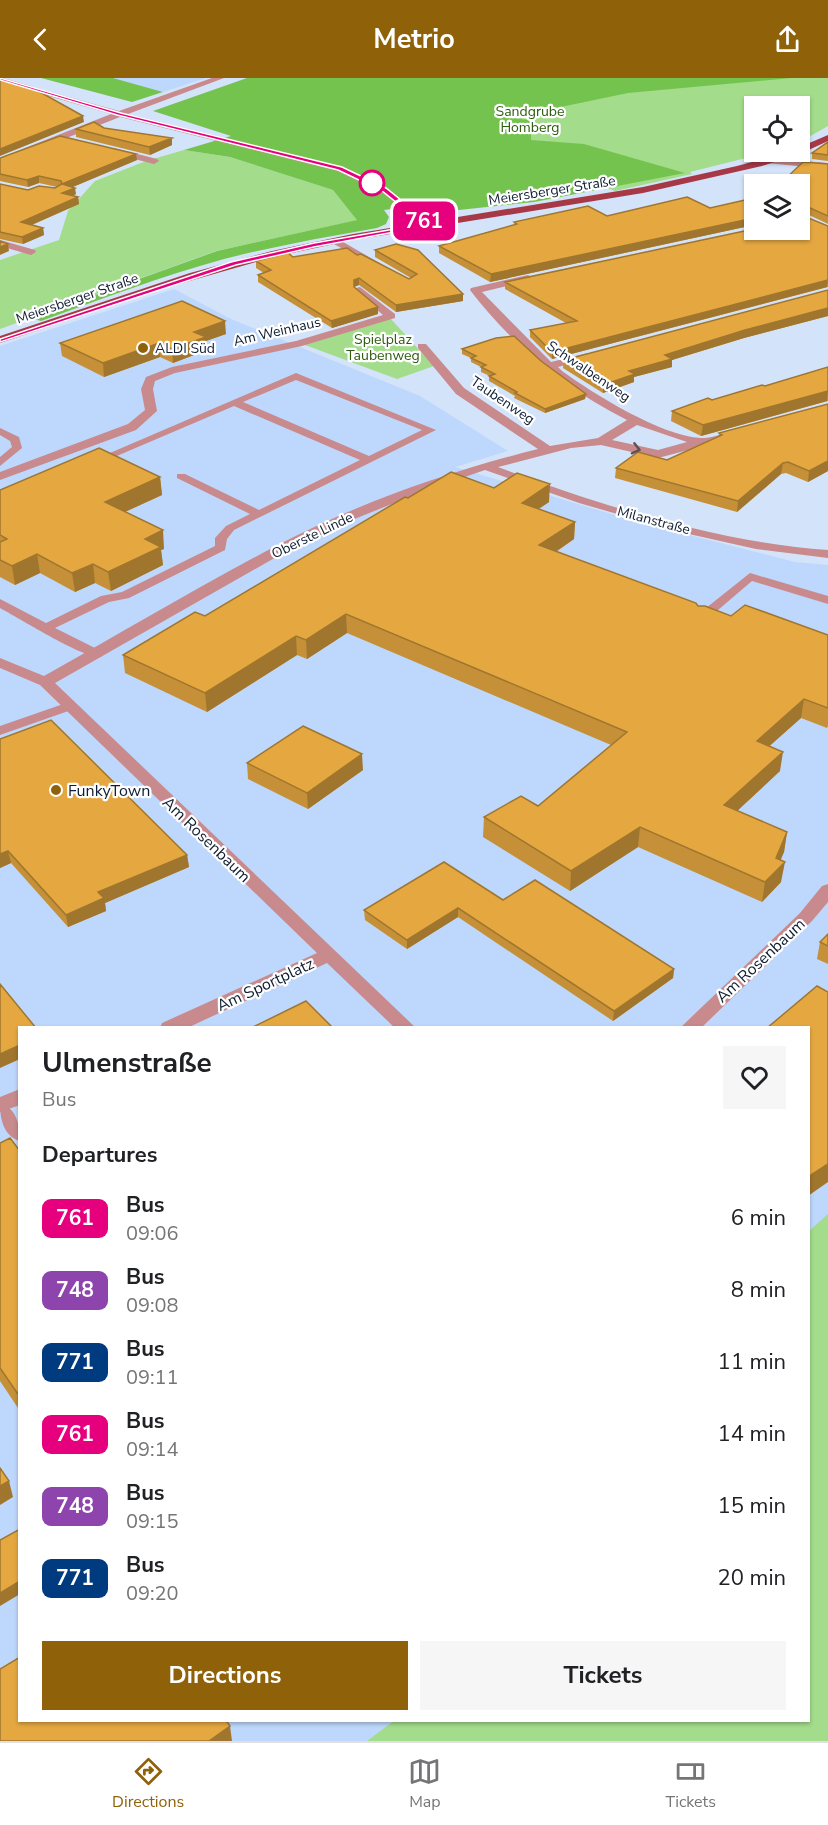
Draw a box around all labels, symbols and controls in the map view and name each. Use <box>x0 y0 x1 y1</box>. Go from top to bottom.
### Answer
text: Metrio <box>373 21 455 58</box>
icon: back <box>24 23 57 56</box>
icon: share <box>771 23 804 56</box>
map controls <box>744 96 810 240</box>
button: locate <box>744 96 810 162</box>
park label: Sandgrube Homberg <box>496 102 564 137</box>
unlabelled marker <box>359 170 385 196</box>
street label: Meiersberger Straße <box>487 171 617 210</box>
button: layers <box>744 174 810 240</box>
line badge: 761 <box>390 202 458 240</box>
text: 761 <box>405 207 443 235</box>
street label: Meiersberger Straße <box>13 269 141 328</box>
street label: Am Weinhaus <box>232 312 323 351</box>
park label: Spielplaz Taubenweg <box>346 330 420 365</box>
street label: Schwalbenweg <box>543 336 634 406</box>
place label: ALDI Süd <box>155 339 215 358</box>
marker: ALDI Süd <box>136 341 150 355</box>
street label: Taubenweg <box>467 372 538 429</box>
one-way arrow <box>631 442 641 455</box>
street label: Milanstraße <box>615 502 692 539</box>
street label: Oberste Linde <box>268 508 356 563</box>
place label: FunkyTown <box>68 780 150 802</box>
marker: FunkyTown <box>49 783 63 797</box>
street label: Am Rosenbaum <box>157 792 255 887</box>
street label: Am Rosenbaum <box>711 914 810 1008</box>
street label: Am Sportplatz <box>213 953 318 1017</box>
text: Ulmenstraße <box>42 1044 212 1082</box>
button: heart <box>723 1046 786 1109</box>
text: Bus <box>42 1086 76 1113</box>
text: Departures <box>42 1140 157 1170</box>
text: Bus <box>126 1190 165 1220</box>
text: 6 min <box>731 1203 786 1233</box>
text: 761 <box>56 1204 94 1232</box>
text: 09:06 <box>126 1220 179 1247</box>
text: Bus <box>126 1262 165 1292</box>
text: 8 min <box>731 1275 786 1305</box>
text: 748 <box>56 1276 94 1304</box>
text: 09:08 <box>126 1292 179 1319</box>
text: Bus <box>126 1334 165 1364</box>
text: 11 min <box>718 1347 786 1377</box>
text: 771 <box>56 1348 94 1376</box>
text: 09:11 <box>126 1364 179 1391</box>
text: Bus <box>126 1406 165 1436</box>
text: 14 min <box>718 1419 786 1449</box>
text: 761 <box>56 1420 94 1448</box>
text: 09:14 <box>126 1436 179 1463</box>
text: Bus <box>126 1478 165 1508</box>
text: 15 min <box>718 1491 786 1521</box>
text: 748 <box>56 1492 94 1520</box>
text: 09:15 <box>126 1508 179 1535</box>
text: Bus <box>126 1550 165 1580</box>
text: 20 min <box>718 1563 786 1593</box>
text: 771 <box>56 1564 94 1592</box>
text: 09:20 <box>126 1580 179 1607</box>
button: Directions <box>42 1641 408 1710</box>
button: Tickets <box>420 1641 786 1710</box>
tab: Directions <box>112 1755 184 1813</box>
tab: Map <box>408 1755 441 1813</box>
tab: Tickets <box>666 1755 716 1813</box>

